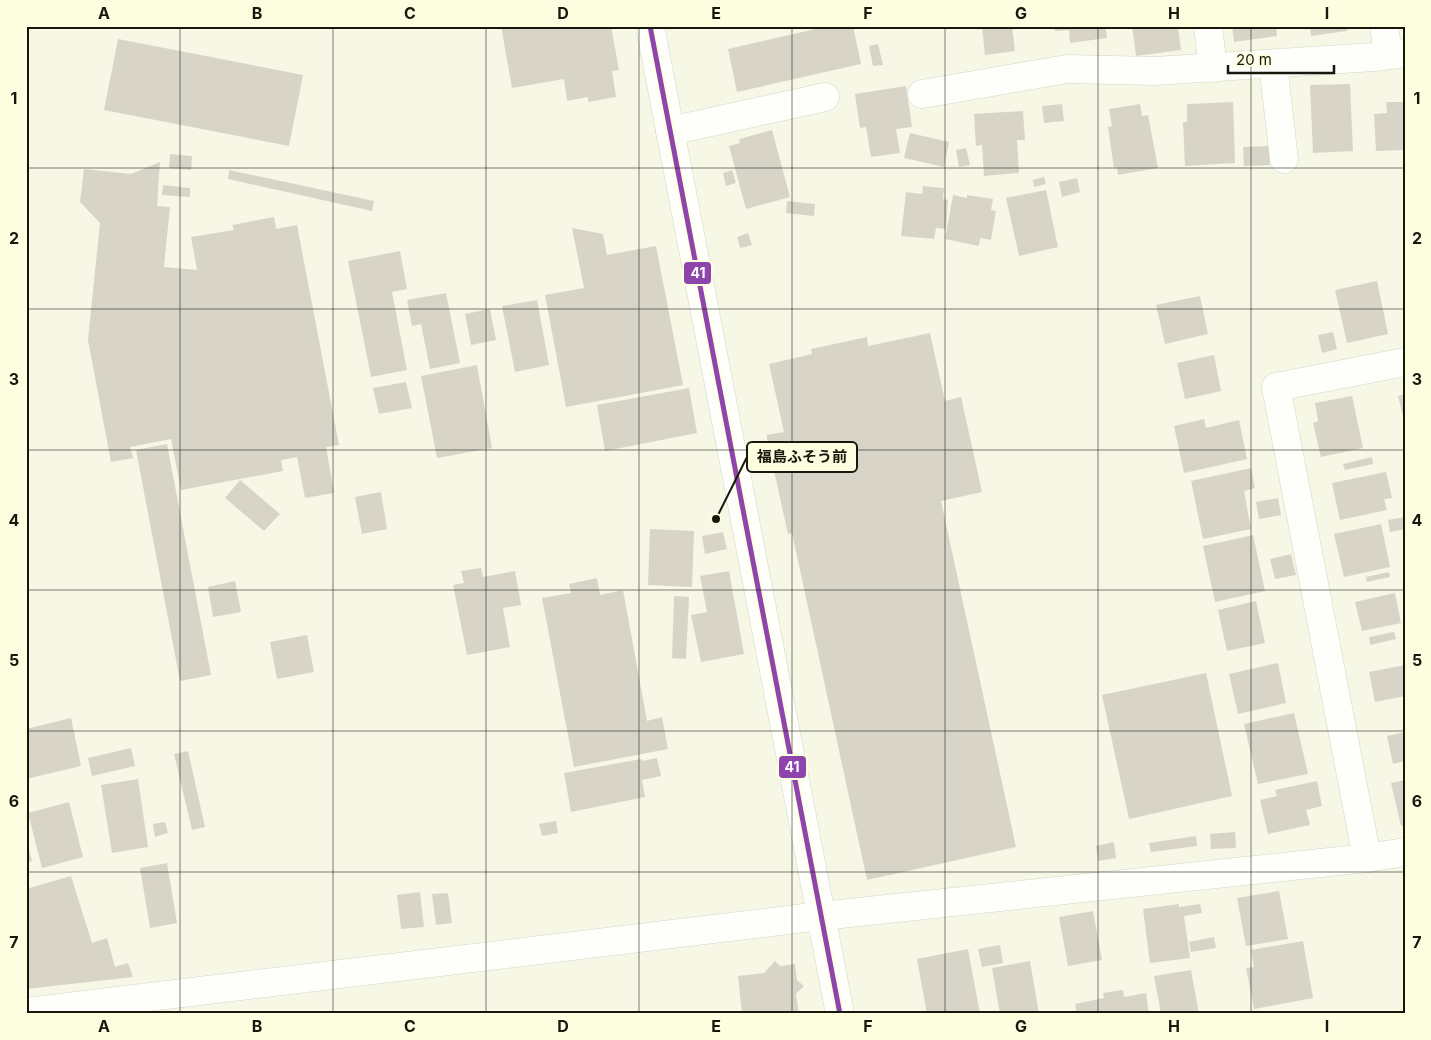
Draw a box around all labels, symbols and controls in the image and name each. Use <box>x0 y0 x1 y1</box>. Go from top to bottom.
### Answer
text: A <box>98 3 110 23</box>
text: B <box>252 3 262 23</box>
text: C <box>404 3 416 23</box>
text: D <box>557 3 569 23</box>
text: E <box>711 3 721 23</box>
text: F <box>863 3 873 23</box>
text: G <box>1015 3 1027 23</box>
text: H <box>1168 3 1180 23</box>
text: I <box>1325 3 1329 23</box>
scale bar <box>1228 42 1335 74</box>
text: 20 m <box>1236 50 1272 69</box>
text: 1 <box>11 88 17 108</box>
text: 1 <box>1414 88 1420 108</box>
text: 2 <box>9 228 19 248</box>
text: 2 <box>1412 228 1422 248</box>
line badge: 41 <box>683 261 712 285</box>
text: 41 <box>691 264 705 281</box>
text: 3 <box>9 369 19 389</box>
text: 3 <box>1412 369 1422 389</box>
callout: 福島ふそう前 <box>747 442 857 472</box>
text: 福島ふそう前 <box>756 447 847 466</box>
text: 4 <box>9 510 20 530</box>
text: 4 <box>1412 510 1423 530</box>
text: 5 <box>9 650 19 670</box>
text: 5 <box>1412 650 1422 670</box>
line badge: 41 <box>778 755 807 779</box>
text: 41 <box>785 758 799 775</box>
text: 6 <box>9 791 19 811</box>
text: 6 <box>1412 791 1422 811</box>
text: 7 <box>9 932 19 952</box>
text: 7 <box>1412 932 1422 952</box>
text: A <box>98 1016 110 1036</box>
text: B <box>252 1016 262 1036</box>
text: C <box>404 1016 416 1036</box>
text: D <box>557 1016 569 1036</box>
text: E <box>711 1016 721 1036</box>
text: F <box>863 1016 873 1036</box>
text: G <box>1015 1016 1027 1036</box>
text: H <box>1168 1016 1180 1036</box>
text: I <box>1325 1016 1329 1036</box>

